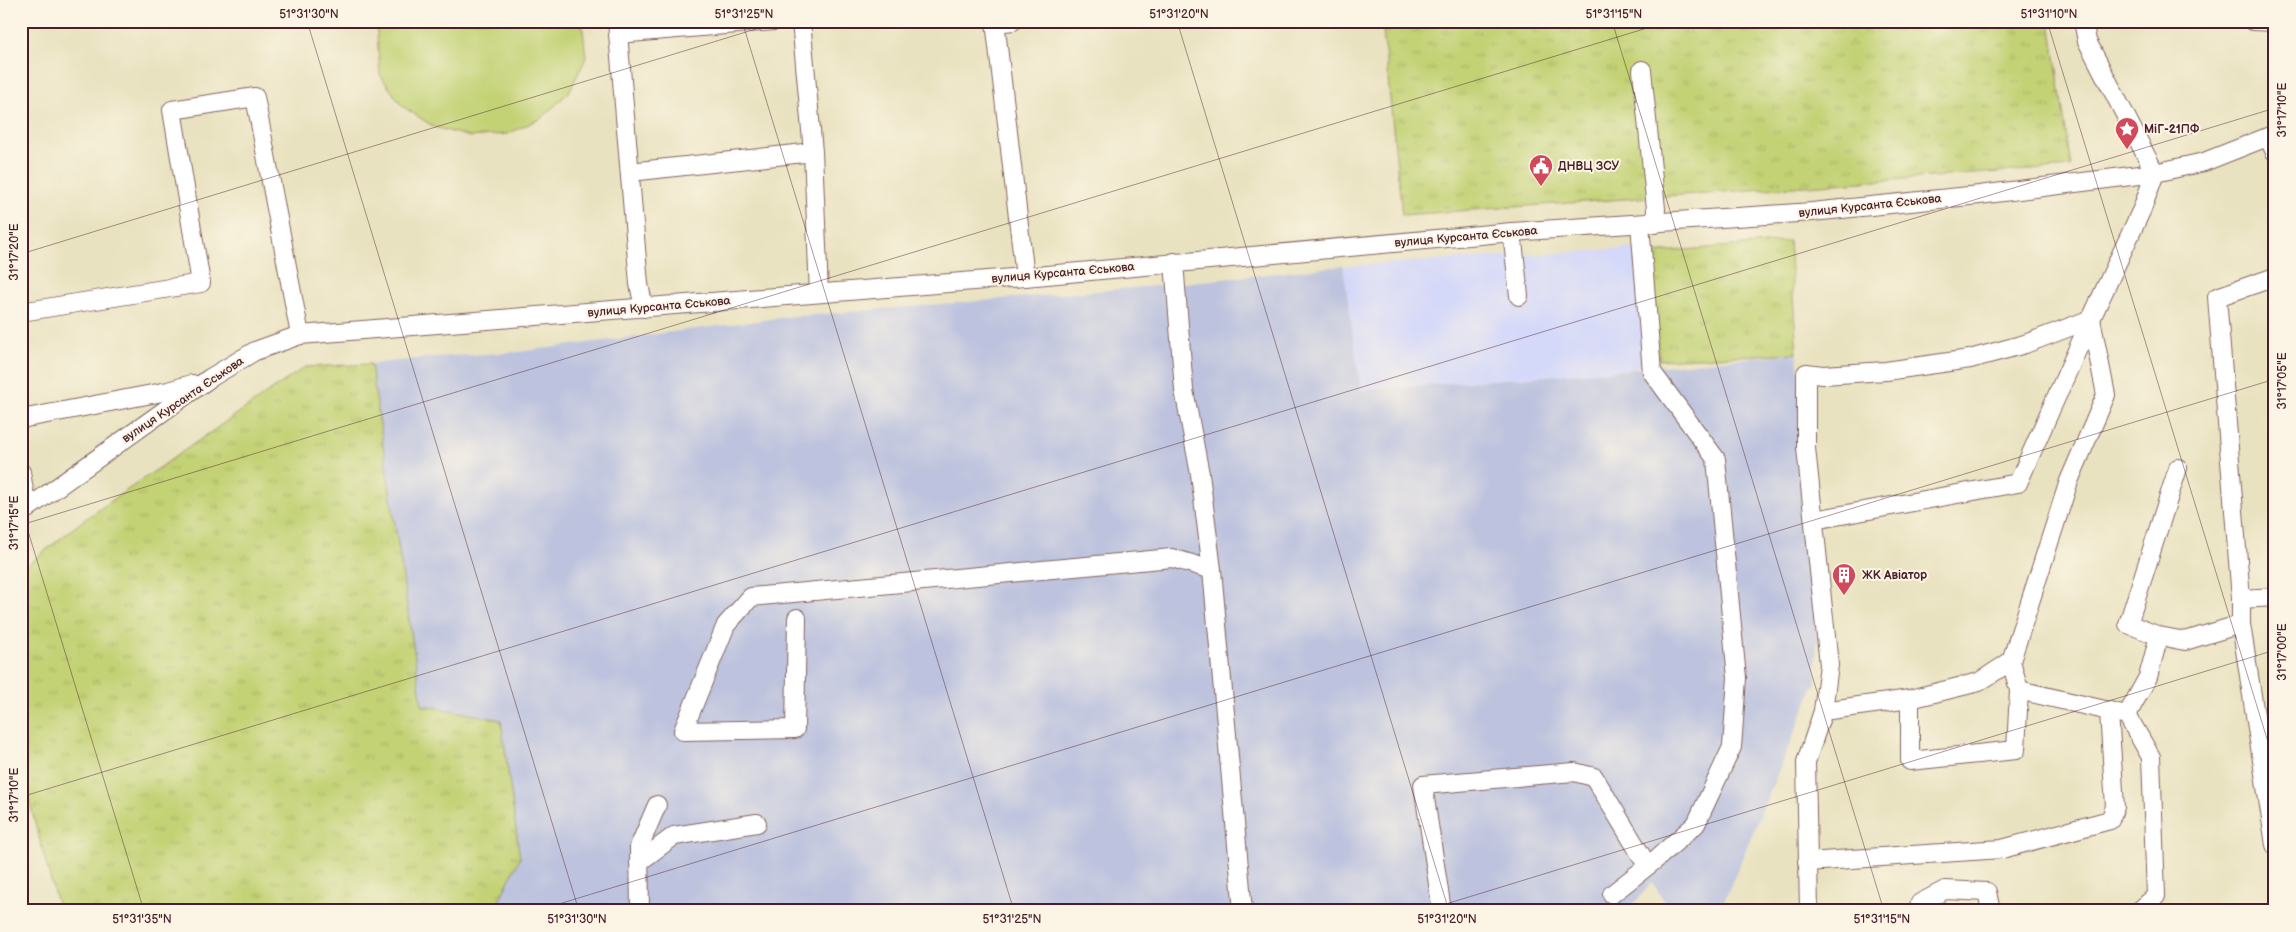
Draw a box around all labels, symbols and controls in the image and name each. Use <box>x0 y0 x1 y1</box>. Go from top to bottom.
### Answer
text: 51°31'30"N <box>279 7 339 22</box>
text: 51°31'25"N <box>714 7 774 22</box>
text: 51°31'20"N <box>1149 7 1209 22</box>
text: 51°31'15"N <box>1586 7 1642 22</box>
text: 51°31'10"N <box>2021 7 2077 22</box>
text: 31°17'10"E <box>2275 82 2290 137</box>
place icon: МіГ-21ПФ <box>2114 116 2140 150</box>
place label: МіГ-21ПФ <box>2144 122 2200 137</box>
public building icon: ДНВЦ ЗСУ <box>1528 153 1554 187</box>
place label: ДНВЦ ЗСУ <box>1558 159 1619 174</box>
street label: вулиця Курсанта Єськова <box>1798 191 1942 221</box>
text: 31°17'20"E <box>7 223 22 281</box>
street label: вулиця Курсанта Єськова <box>1394 223 1538 251</box>
street label: вулиця Курсанта Єськова <box>991 259 1135 287</box>
street label: вулиця Курсанта Єськова <box>587 293 731 321</box>
text: 31°17'05"E <box>2275 352 2290 410</box>
street label: вулиця Курсанта Єськова <box>119 354 247 446</box>
text: 31°17'15"E <box>7 496 22 550</box>
building icon: ЖК Авіатор <box>1831 562 1857 596</box>
place label: ЖК Авіатор <box>1862 568 1927 583</box>
text: 31°17'00"E <box>2275 623 2290 681</box>
text: 31°17'10"E <box>7 767 22 822</box>
text: 51°31'35"N <box>112 912 172 927</box>
text: 51°31'30"N <box>547 912 607 927</box>
text: 51°31'25"N <box>982 912 1042 927</box>
text: 51°31'20"N <box>1417 912 1477 927</box>
text: 51°31'15"N <box>1854 912 1910 927</box>

